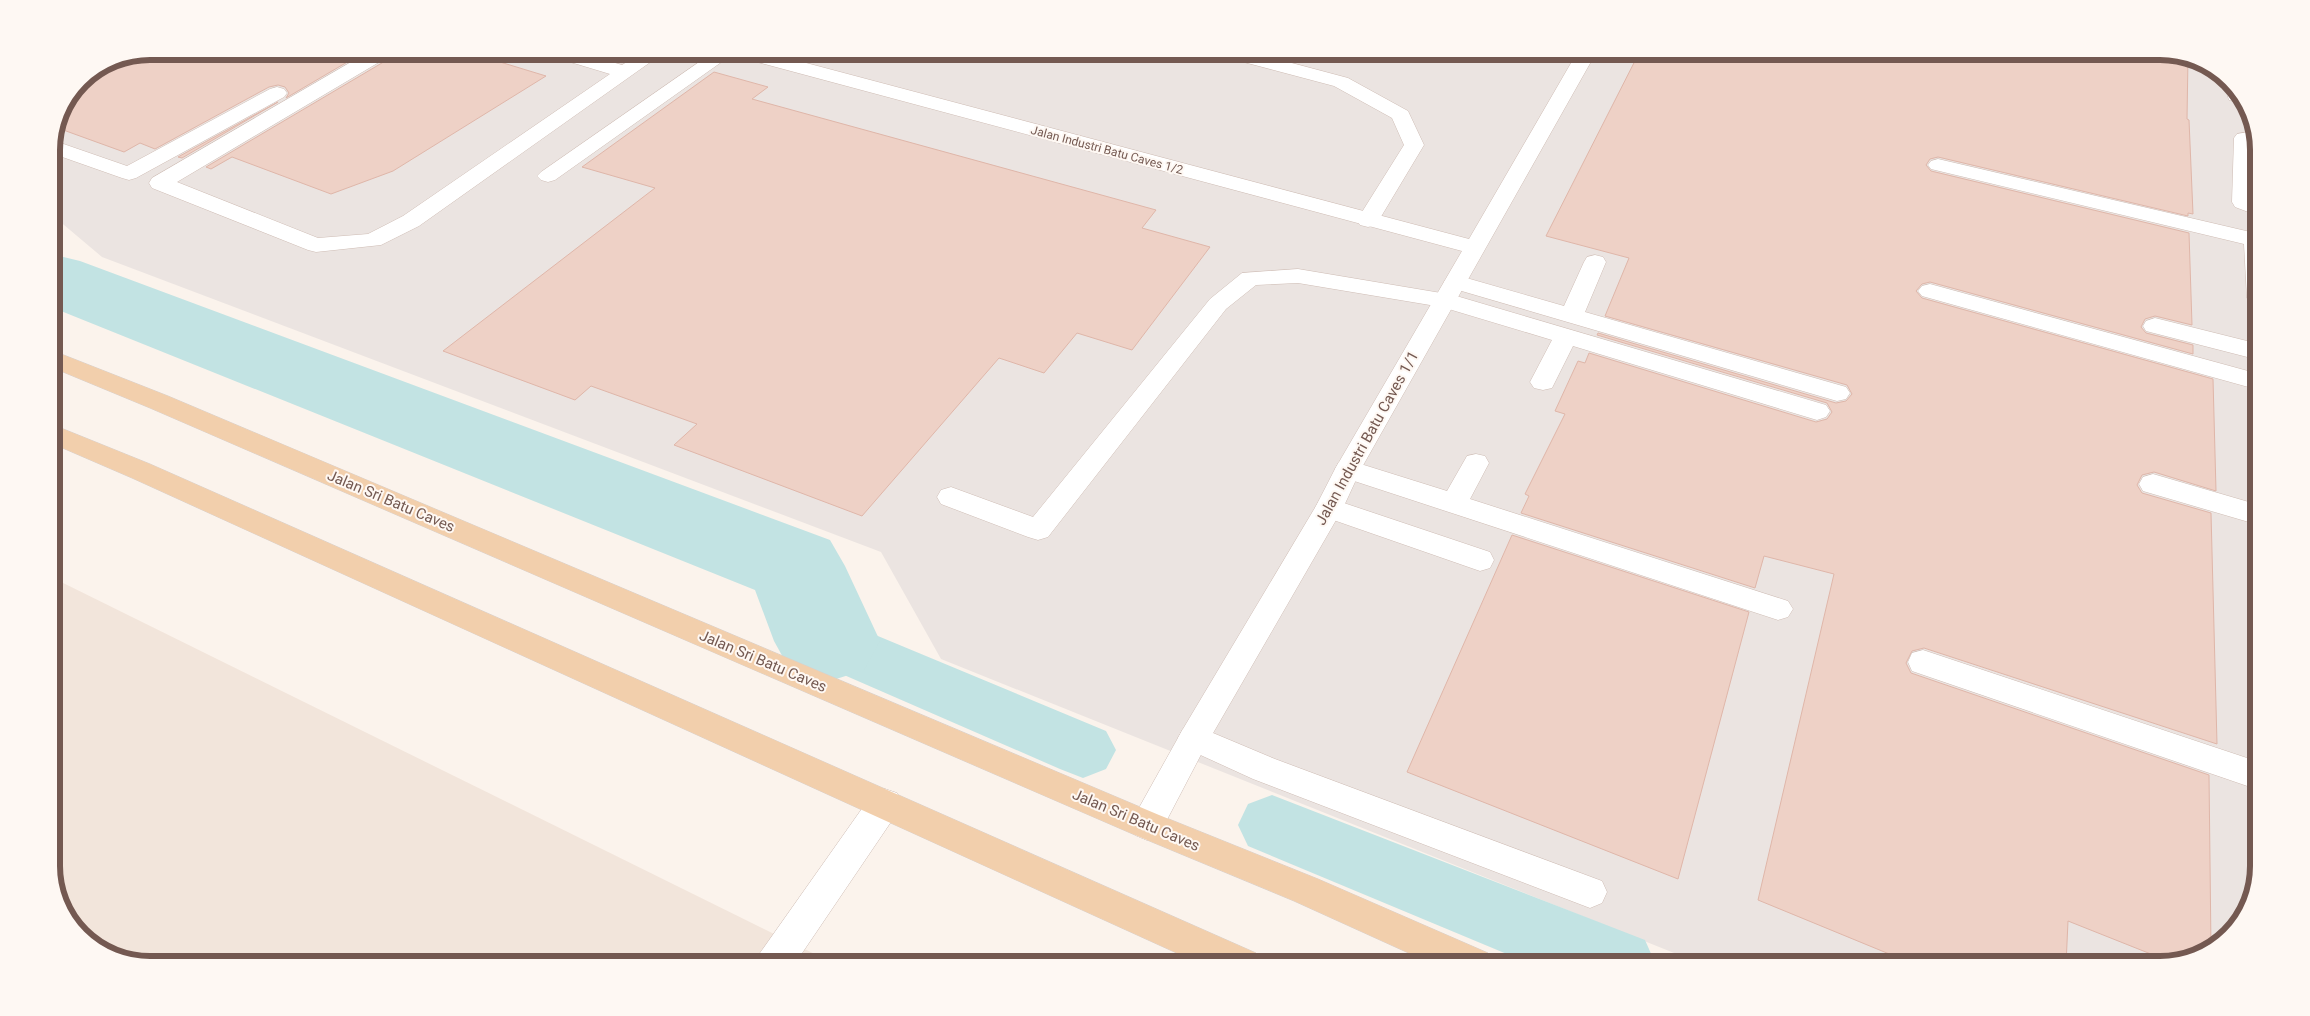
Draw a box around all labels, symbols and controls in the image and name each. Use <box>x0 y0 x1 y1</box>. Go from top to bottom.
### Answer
street label: Jalan Industri Batu Caves 1/2 <box>1029 123 1185 177</box>
street label: Jalan Industri Batu Caves 1/1 <box>1312 348 1422 528</box>
street label: Jalan Sri Batu Caves <box>325 466 457 536</box>
street label: Jalan Sri Batu Caves <box>697 626 829 696</box>
street label: Jalan Sri Batu Caves <box>1070 785 1202 855</box>

